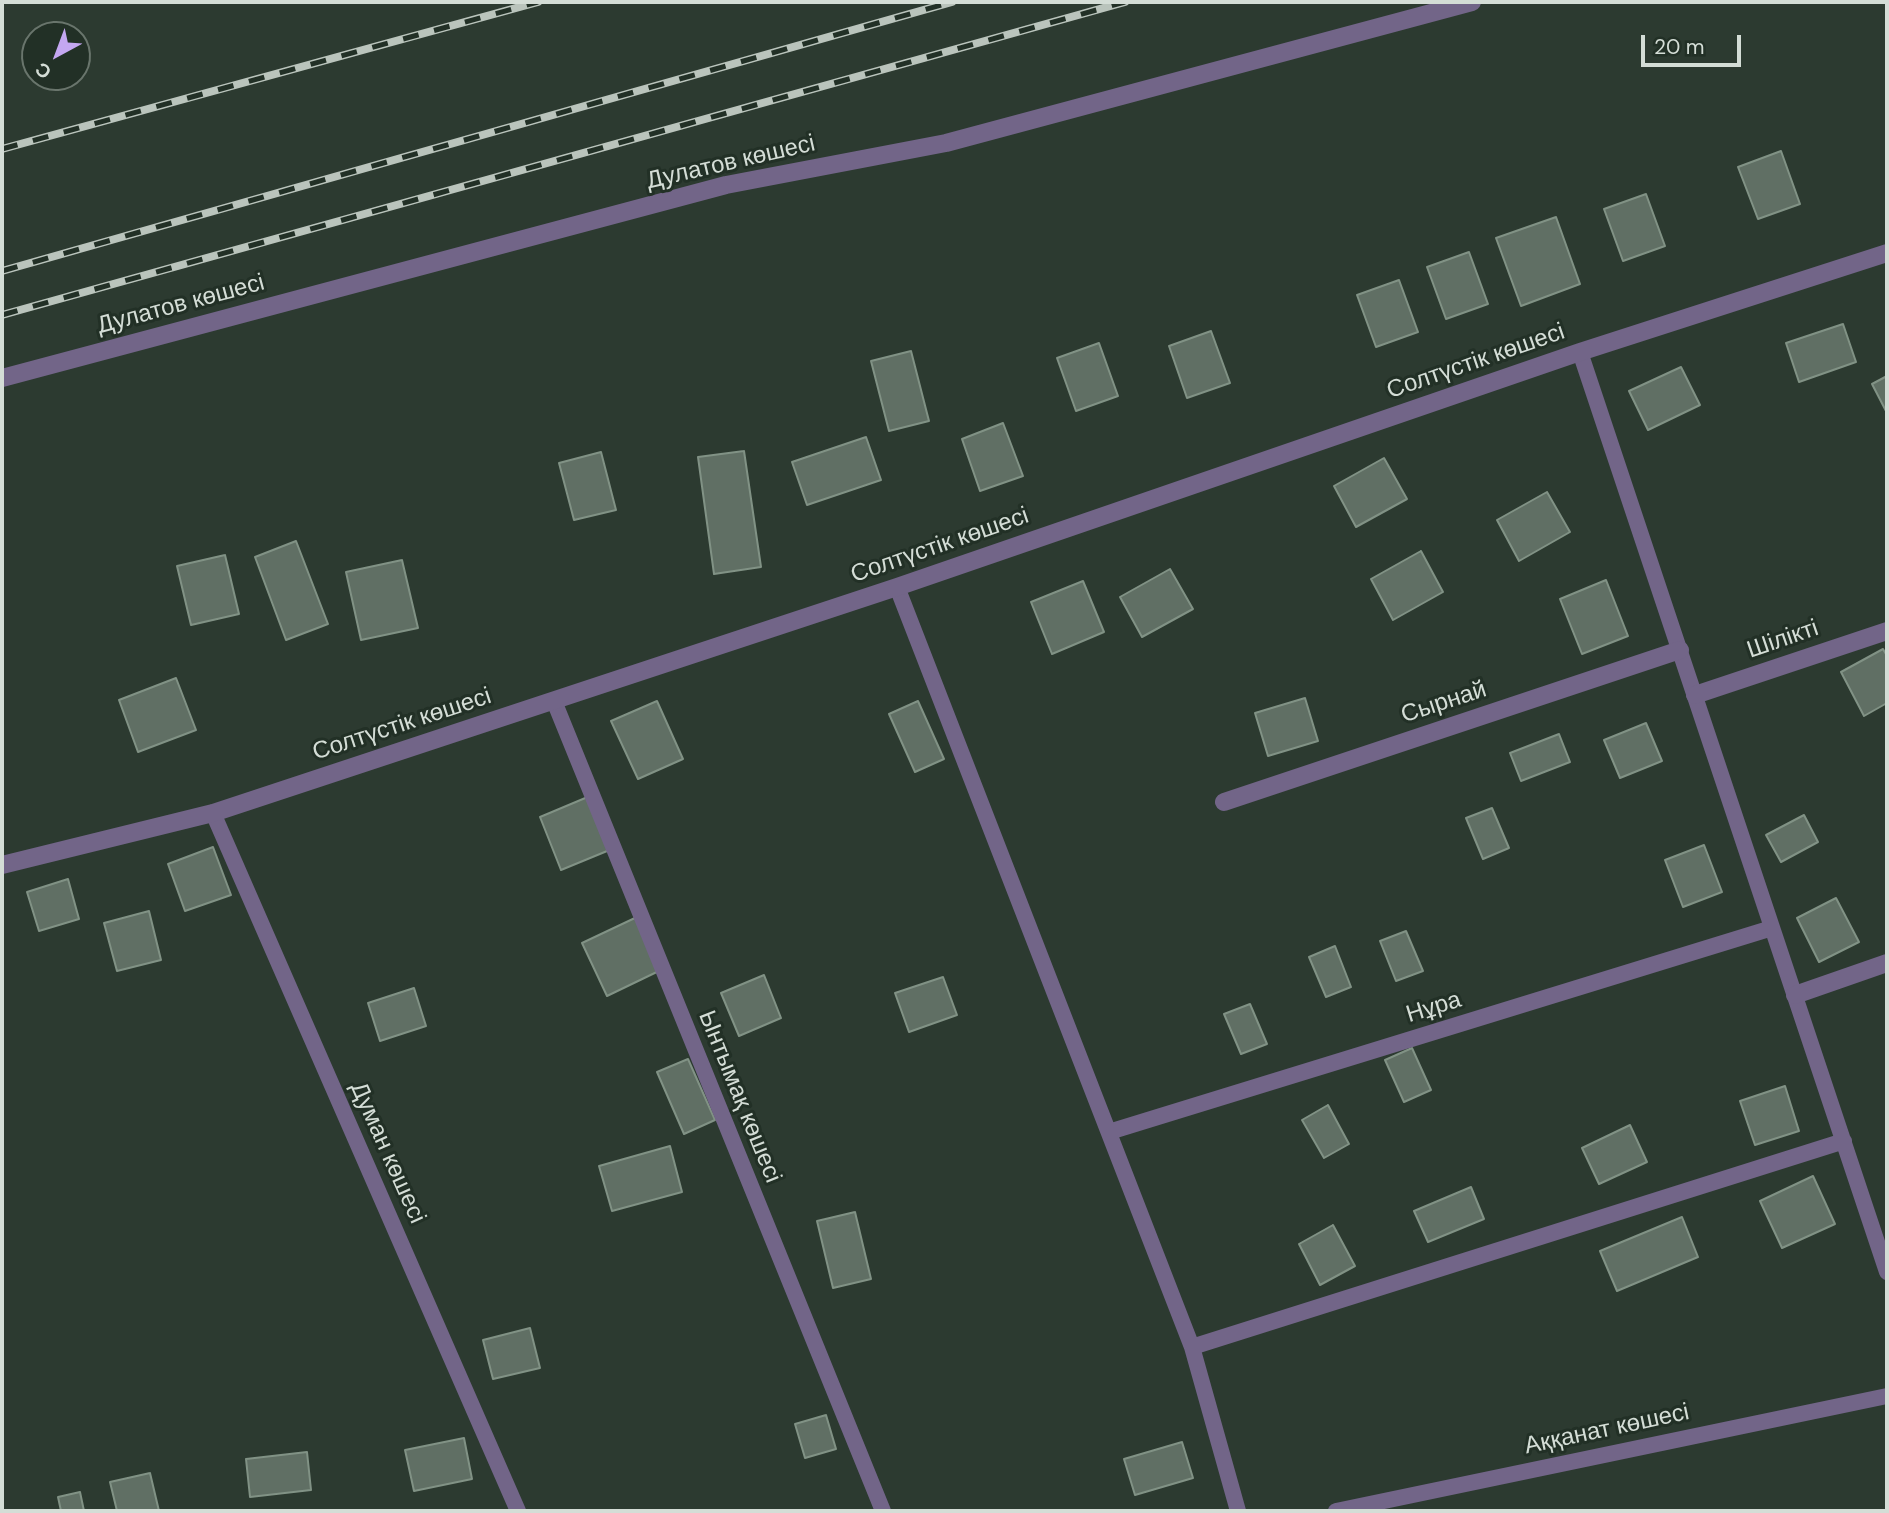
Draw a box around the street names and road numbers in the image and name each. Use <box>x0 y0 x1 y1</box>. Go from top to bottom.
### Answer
street label: Дулатов көшесі <box>644 130 818 196</box>
street label: Дулатов көшесі <box>94 269 268 341</box>
street label: Солтүстік көшесі <box>1383 318 1569 406</box>
street label: Солтүстік көшесі <box>847 502 1033 590</box>
street label: Шілікті <box>1743 614 1823 666</box>
street label: Сырнай <box>1398 676 1490 730</box>
street label: Солтүстік көшесі <box>309 683 495 767</box>
street label: Нұра <box>1403 986 1465 1030</box>
street label: Ынтымақ көшесі <box>691 1007 787 1187</box>
street label: Думан көшесі <box>343 1078 431 1228</box>
street label: Аққанат көшесі <box>1522 1398 1692 1462</box>

